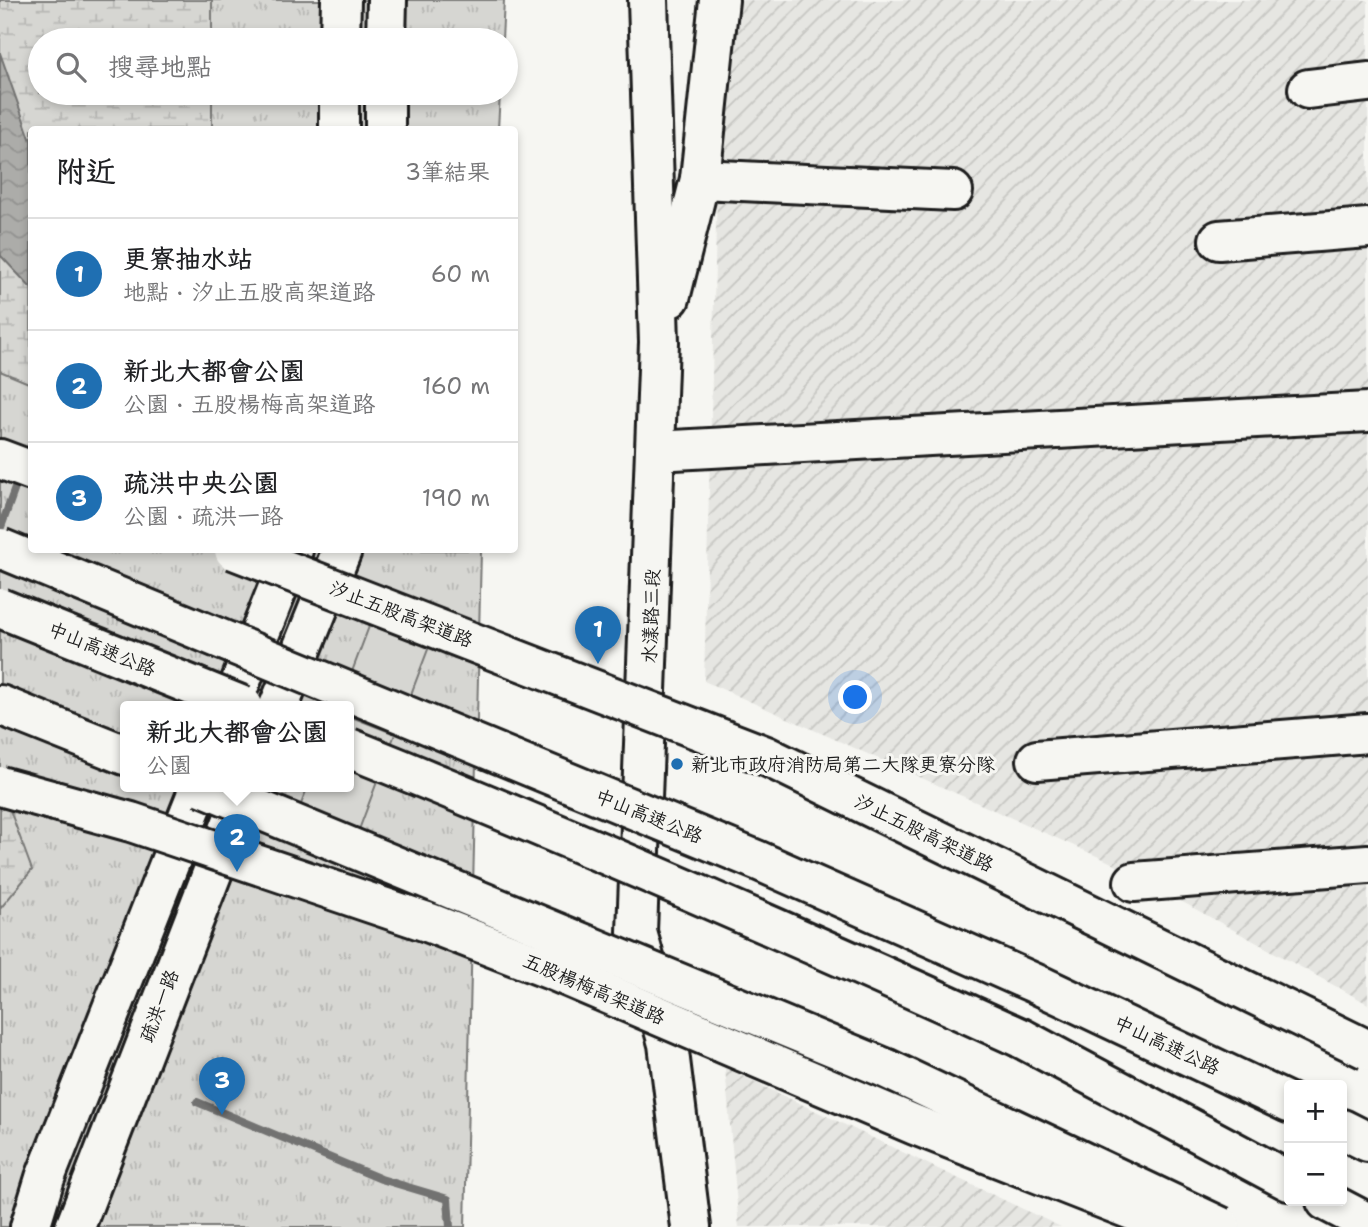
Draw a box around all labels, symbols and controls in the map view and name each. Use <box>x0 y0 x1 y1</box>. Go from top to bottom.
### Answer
search box <box>28 28 518 105</box>
icon: search <box>52 48 90 86</box>
text: 搜尋地點 <box>108 49 212 84</box>
text: 附近 <box>56 151 116 192</box>
text: 3筆結果 <box>405 157 490 187</box>
text: 更寮抽水站 <box>123 241 253 276</box>
text: 1 <box>74 259 84 289</box>
text: 60 m <box>431 259 490 289</box>
text: 地點 · 汐止五股高架道路 <box>123 277 375 307</box>
text: 新北大都會公園 <box>123 353 305 388</box>
text: 2 <box>71 371 87 401</box>
text: 160 m <box>422 371 490 401</box>
text: 公園 · 五股楊梅高架道路 <box>123 389 375 419</box>
text: 疏洪中央公園 <box>123 465 279 500</box>
text: 3 <box>71 483 87 513</box>
text: 190 m <box>422 483 490 513</box>
text: 公園 · 疏洪一路 <box>123 501 283 531</box>
street label: 水漾路三段 <box>637 568 665 664</box>
street label: 汐止五股高架道路 <box>326 575 476 653</box>
pin: 1 <box>575 606 621 664</box>
street label: 中山高速公路 <box>44 616 160 682</box>
your location <box>838 680 872 714</box>
popup <box>120 701 354 792</box>
text: 新北大都會公園 <box>146 714 328 749</box>
text: 公園 <box>146 750 192 780</box>
place label: 新北市政府消防局第二大隊更寮分隊 <box>691 752 995 777</box>
marker: 新北市政府消防局第二大隊更寮分隊 <box>669 756 685 772</box>
street label: 中山高速公路 <box>591 783 707 849</box>
street label: 汐止五股高架道路 <box>850 788 998 878</box>
pin: 2 <box>214 814 260 872</box>
street label: 五股楊梅高架道路 <box>519 948 669 1030</box>
street label: 疏洪一路 <box>134 966 184 1046</box>
street label: 中山高速公路 <box>1110 1010 1224 1080</box>
pin: 3 <box>199 1057 245 1115</box>
map controls <box>1284 1080 1347 1206</box>
button: + <box>1284 1080 1347 1143</box>
button: − <box>1284 1143 1347 1206</box>

